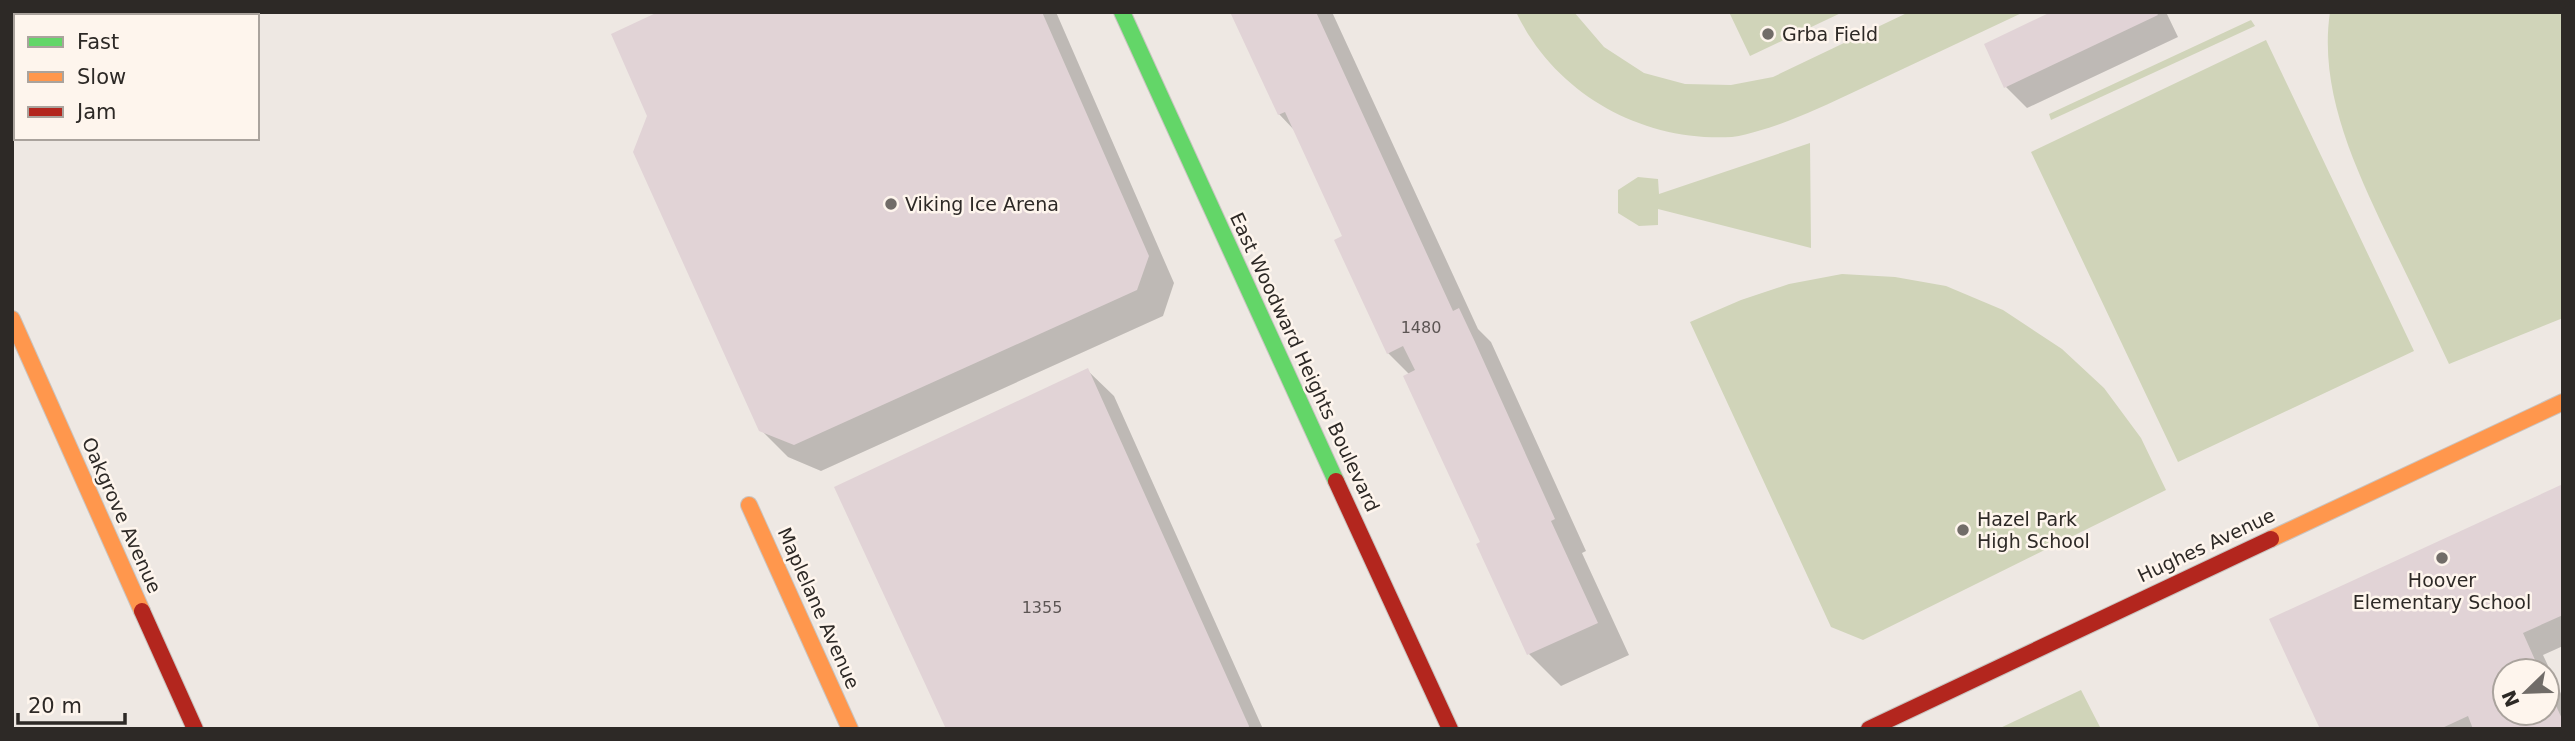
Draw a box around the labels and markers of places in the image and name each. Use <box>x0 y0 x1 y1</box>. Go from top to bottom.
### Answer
place label: Grba Field <box>1782 23 1878 45</box>
marker: Grba Field <box>1760 26 1776 42</box>
place label: Viking Ice Arena <box>905 193 1059 215</box>
marker: Viking Ice Arena <box>883 196 899 212</box>
place label: Hazel Park High School <box>1977 508 2090 552</box>
marker: Hazel Park High School <box>1955 522 1971 538</box>
marker: Hoover Elementary School <box>2434 550 2450 566</box>
place label: Hoover Elementary School <box>2353 569 2531 613</box>

